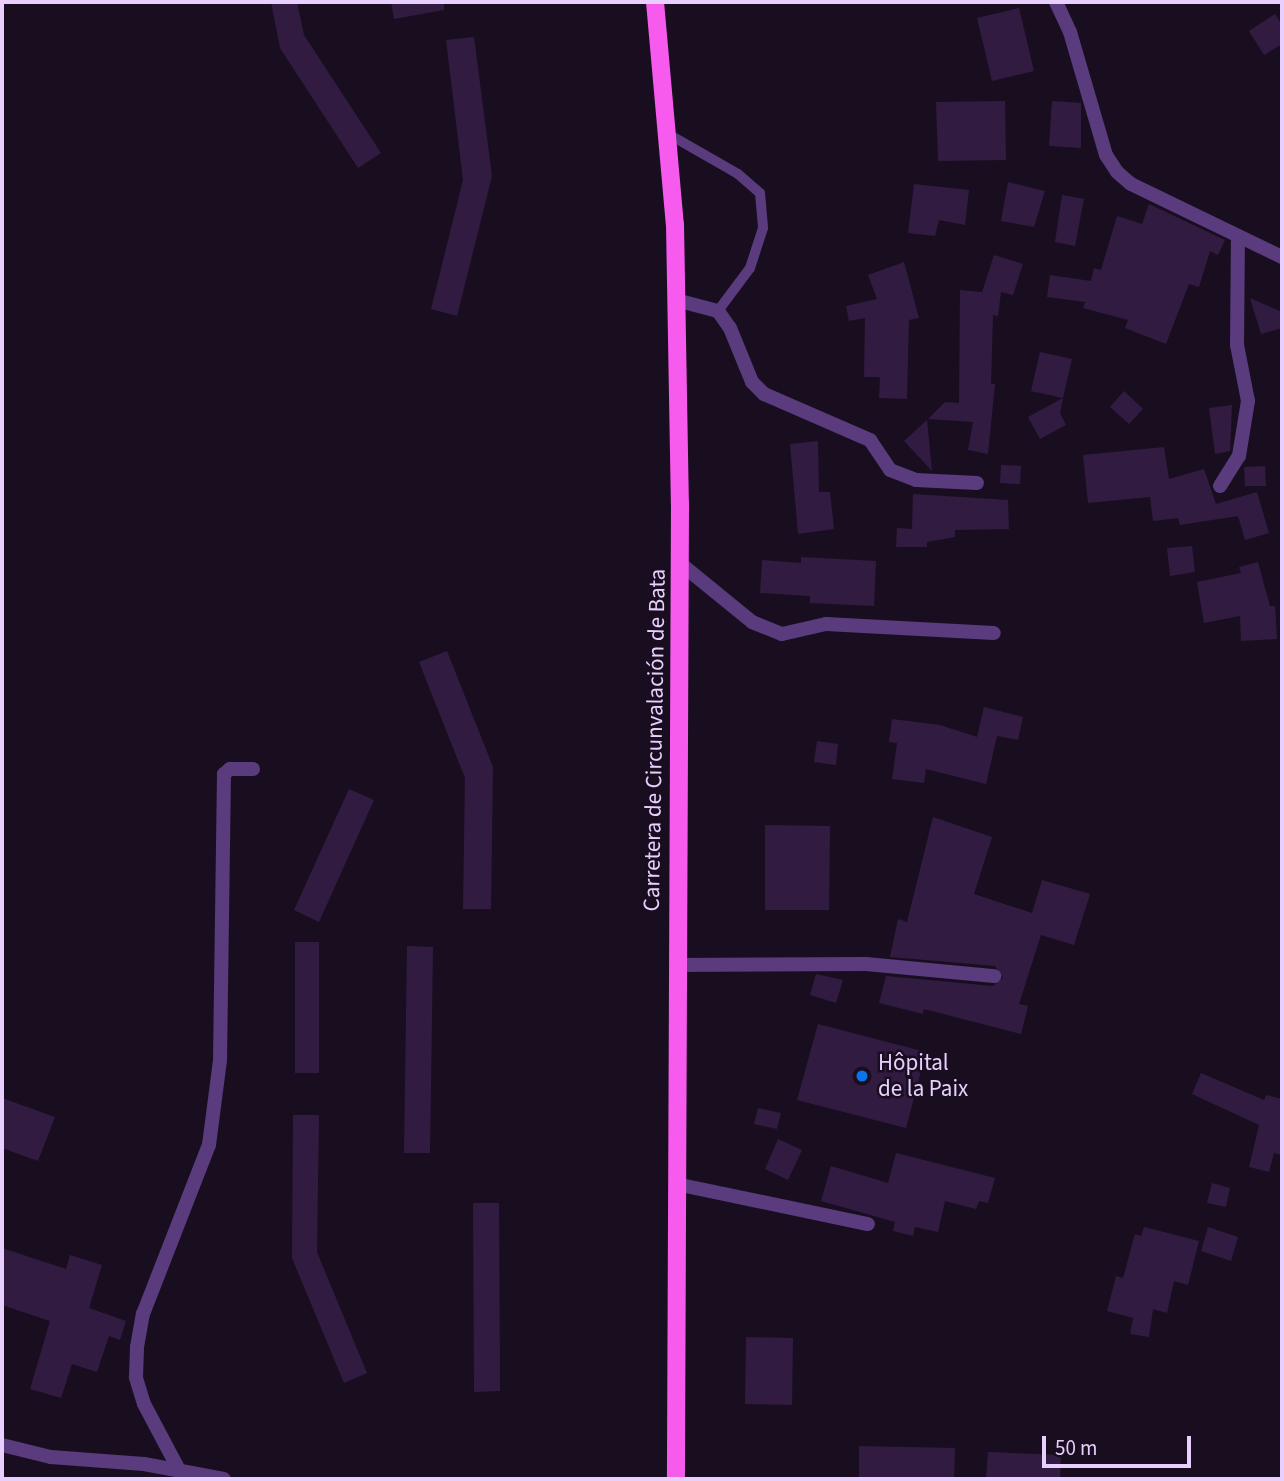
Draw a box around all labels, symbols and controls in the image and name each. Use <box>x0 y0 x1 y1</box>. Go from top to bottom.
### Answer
street label: Carretera de Circunvalación de Bata <box>638 568 672 912</box>
place label: Hôpital de la Paix <box>878 1049 968 1103</box>
marker: Hôpital de la Paix <box>852 1066 872 1086</box>
scale bar <box>1046 1422 1195 1466</box>
text: 50 m <box>1055 1433 1097 1463</box>

